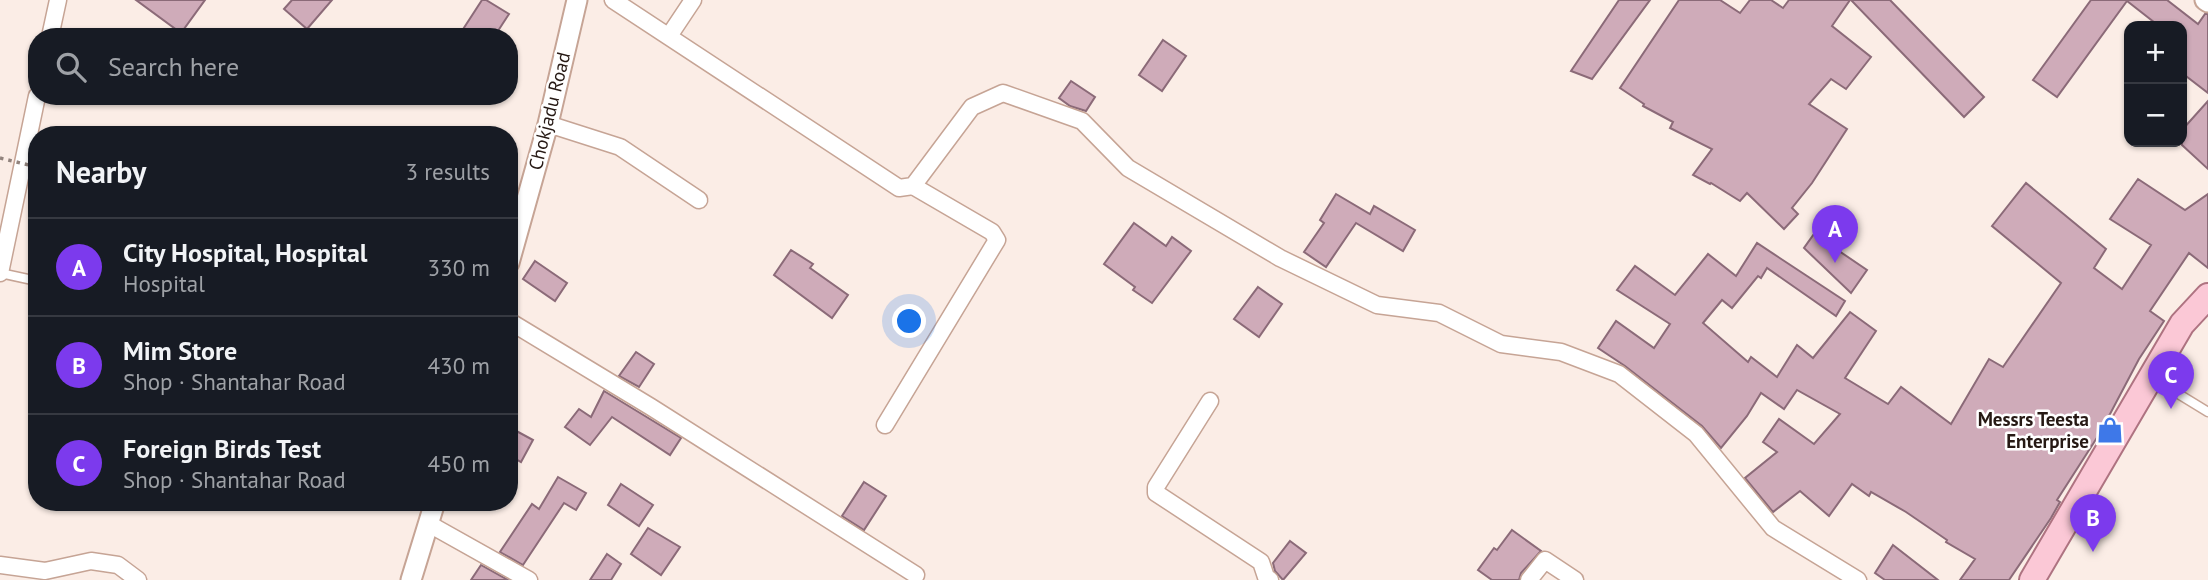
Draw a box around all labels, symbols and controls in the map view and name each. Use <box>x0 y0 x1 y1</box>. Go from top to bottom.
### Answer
map controls <box>2124 21 2187 147</box>
button: + <box>2124 21 2187 84</box>
search box <box>28 28 518 105</box>
icon: search <box>52 48 90 86</box>
street label: Chokjadu Road <box>523 49 575 173</box>
text: Search here <box>108 50 239 83</box>
button: − <box>2124 84 2187 147</box>
text: Nearby <box>56 152 146 191</box>
text: 3 results <box>406 157 490 186</box>
pin: A <box>1812 205 1858 263</box>
text: City Hospital, Hospital <box>123 236 367 269</box>
text: A <box>72 253 86 282</box>
text: 330 m <box>428 253 490 282</box>
text: Hospital <box>123 269 205 298</box>
your location <box>892 304 926 338</box>
text: Mim Store <box>123 334 237 367</box>
text: B <box>72 351 86 380</box>
text: 430 m <box>428 351 490 380</box>
pin: C <box>2148 351 2194 409</box>
text: Shop · Shantahar Road <box>123 367 346 396</box>
place label: Messrs Teesta Enterprise <box>1978 407 2089 453</box>
shop icon: Messrs Teesta Enterprise <box>2095 415 2125 445</box>
text: Foreign Birds Test <box>123 432 321 465</box>
text: C <box>73 449 85 478</box>
text: 450 m <box>428 449 490 478</box>
text: Shop · Shantahar Road <box>123 465 346 494</box>
pin: B <box>2070 494 2116 552</box>

